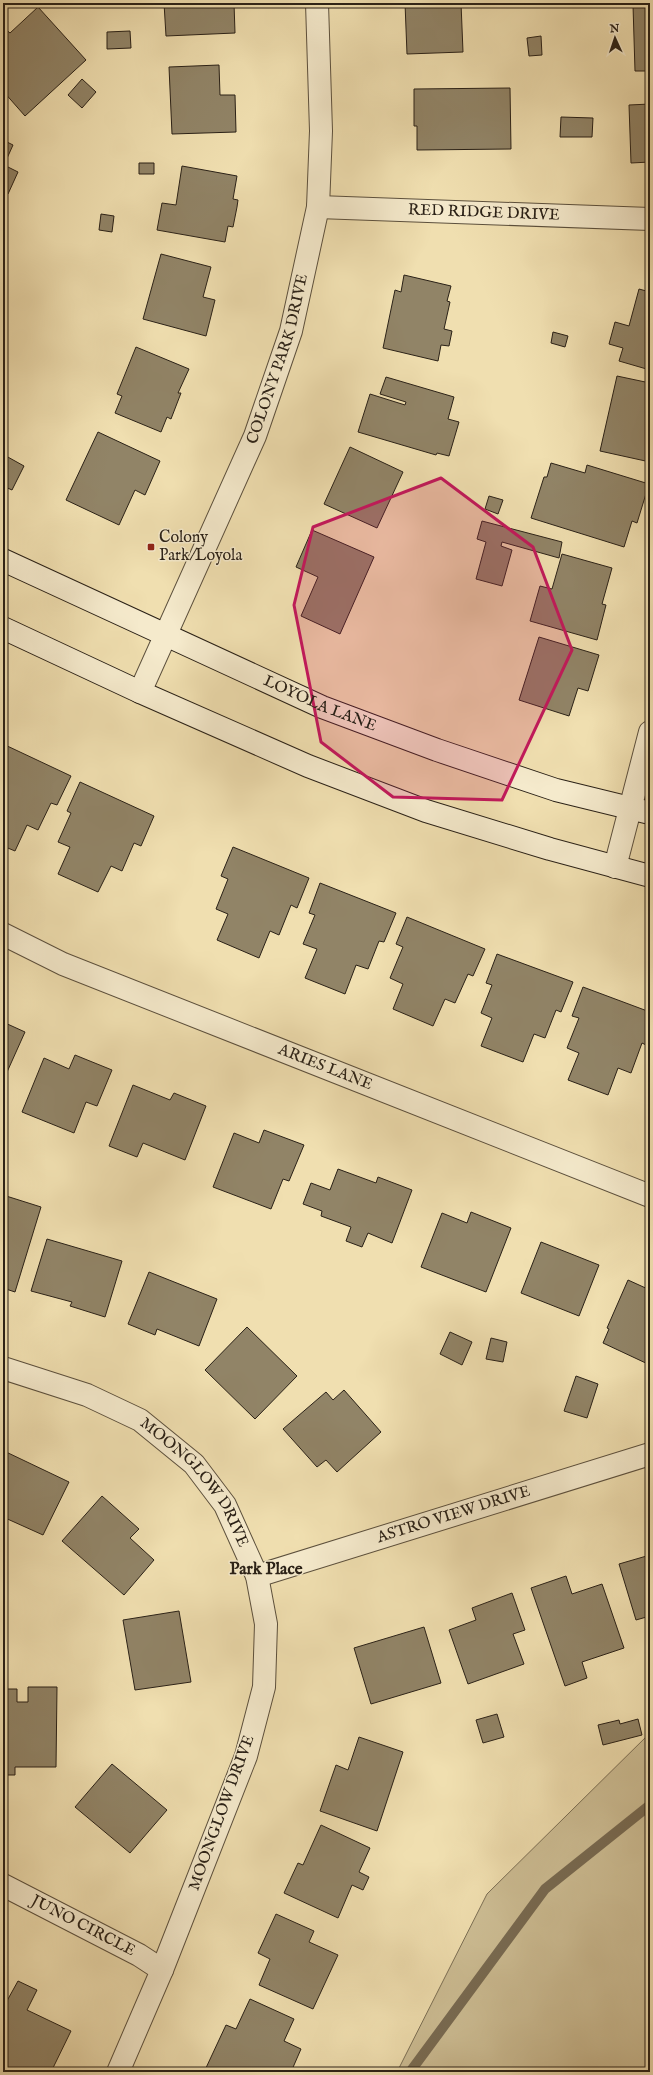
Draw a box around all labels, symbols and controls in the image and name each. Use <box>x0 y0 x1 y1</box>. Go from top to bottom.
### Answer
north arrow <box>595 18 635 58</box>
text: N <box>608 22 620 36</box>
street label: RED RIDGE DRIVE <box>408 200 560 226</box>
street label: COLONY PARK DRIVE <box>243 272 313 448</box>
place label: Colony Park/Loyola <box>159 528 242 566</box>
marker: Colony Park/Loyola <box>146 542 156 552</box>
street label: LOYOLA LANE <box>260 671 379 736</box>
street label: ARIES LANE <box>274 1040 375 1095</box>
street label: MOONGLOW DRIVE <box>135 1414 253 1550</box>
street label: ASTRO VIEW DRIVE <box>374 1482 533 1548</box>
district label: Park Place <box>230 1559 303 1580</box>
street label: MOONGLOW DRIVE <box>185 1733 259 1893</box>
street label: JUNO CIRCLE <box>26 1890 139 1961</box>

